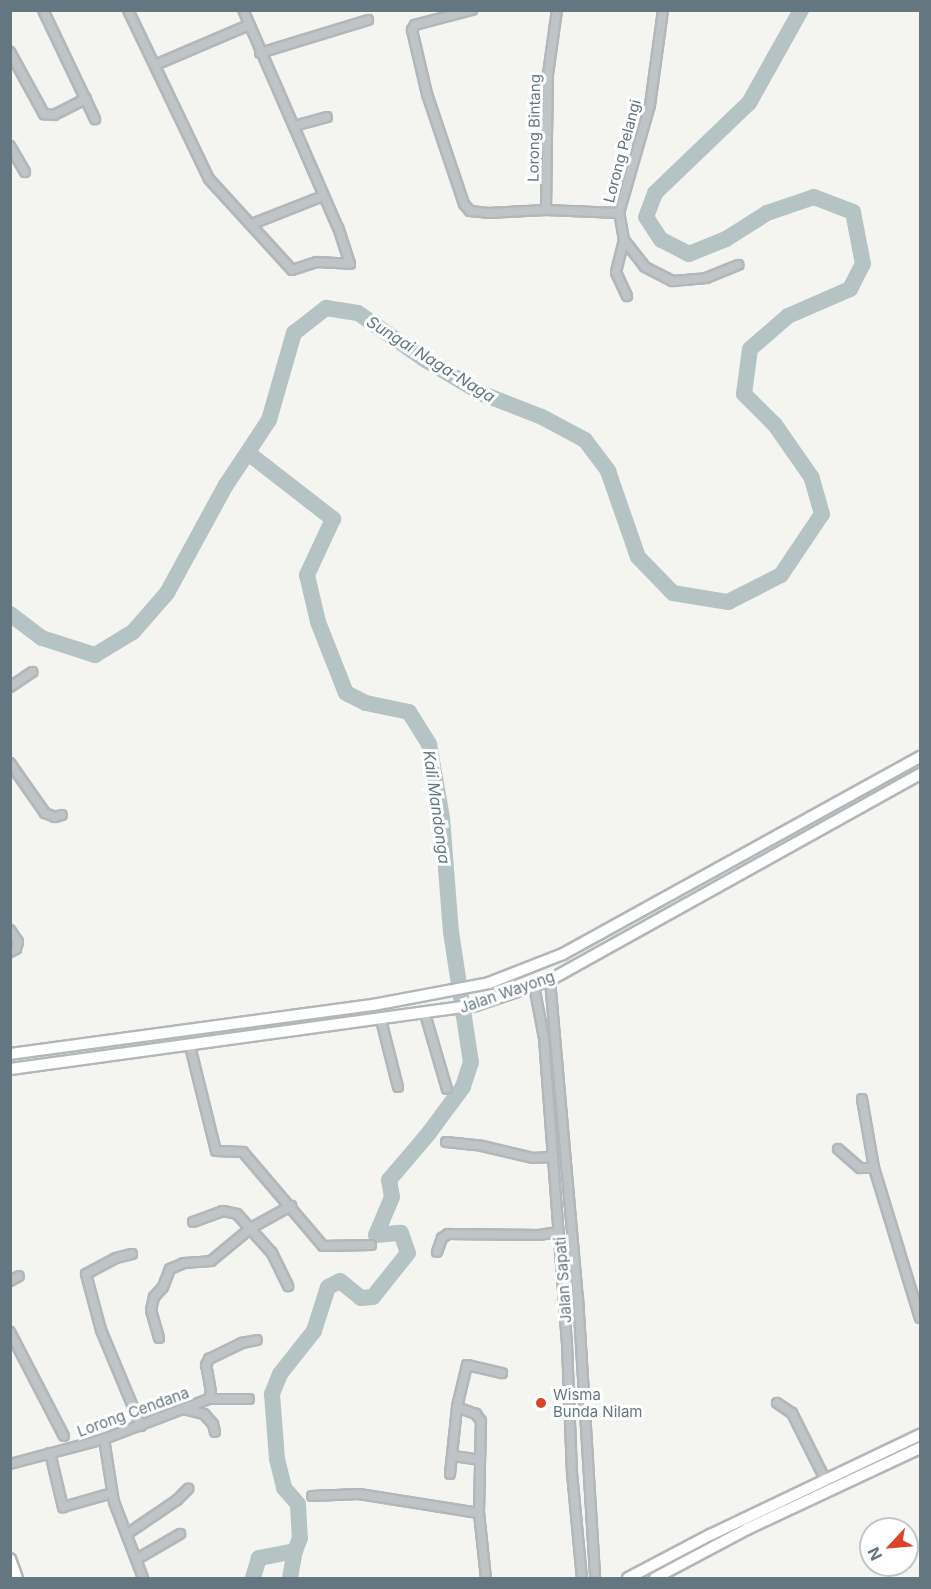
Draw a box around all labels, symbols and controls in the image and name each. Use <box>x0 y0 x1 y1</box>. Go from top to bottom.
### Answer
street label: Lorong Bintang <box>524 74 544 182</box>
street label: Lorong Pelangi <box>600 97 644 205</box>
water label: Sungai Naga-Naga <box>363 312 499 406</box>
water label: Kali Mandonga <box>420 749 454 865</box>
street label: Jalan Wayong <box>457 967 557 1017</box>
street label: Jalan Sapati <box>551 1236 575 1324</box>
street label: Lorong Cendana <box>75 1383 191 1441</box>
place label: Wisma Bunda Nilam <box>553 1385 643 1420</box>
marker: Wisma Bunda Nilam <box>534 1396 548 1410</box>
north arrow <box>859 1517 919 1577</box>
text: N <box>863 1544 886 1564</box>

